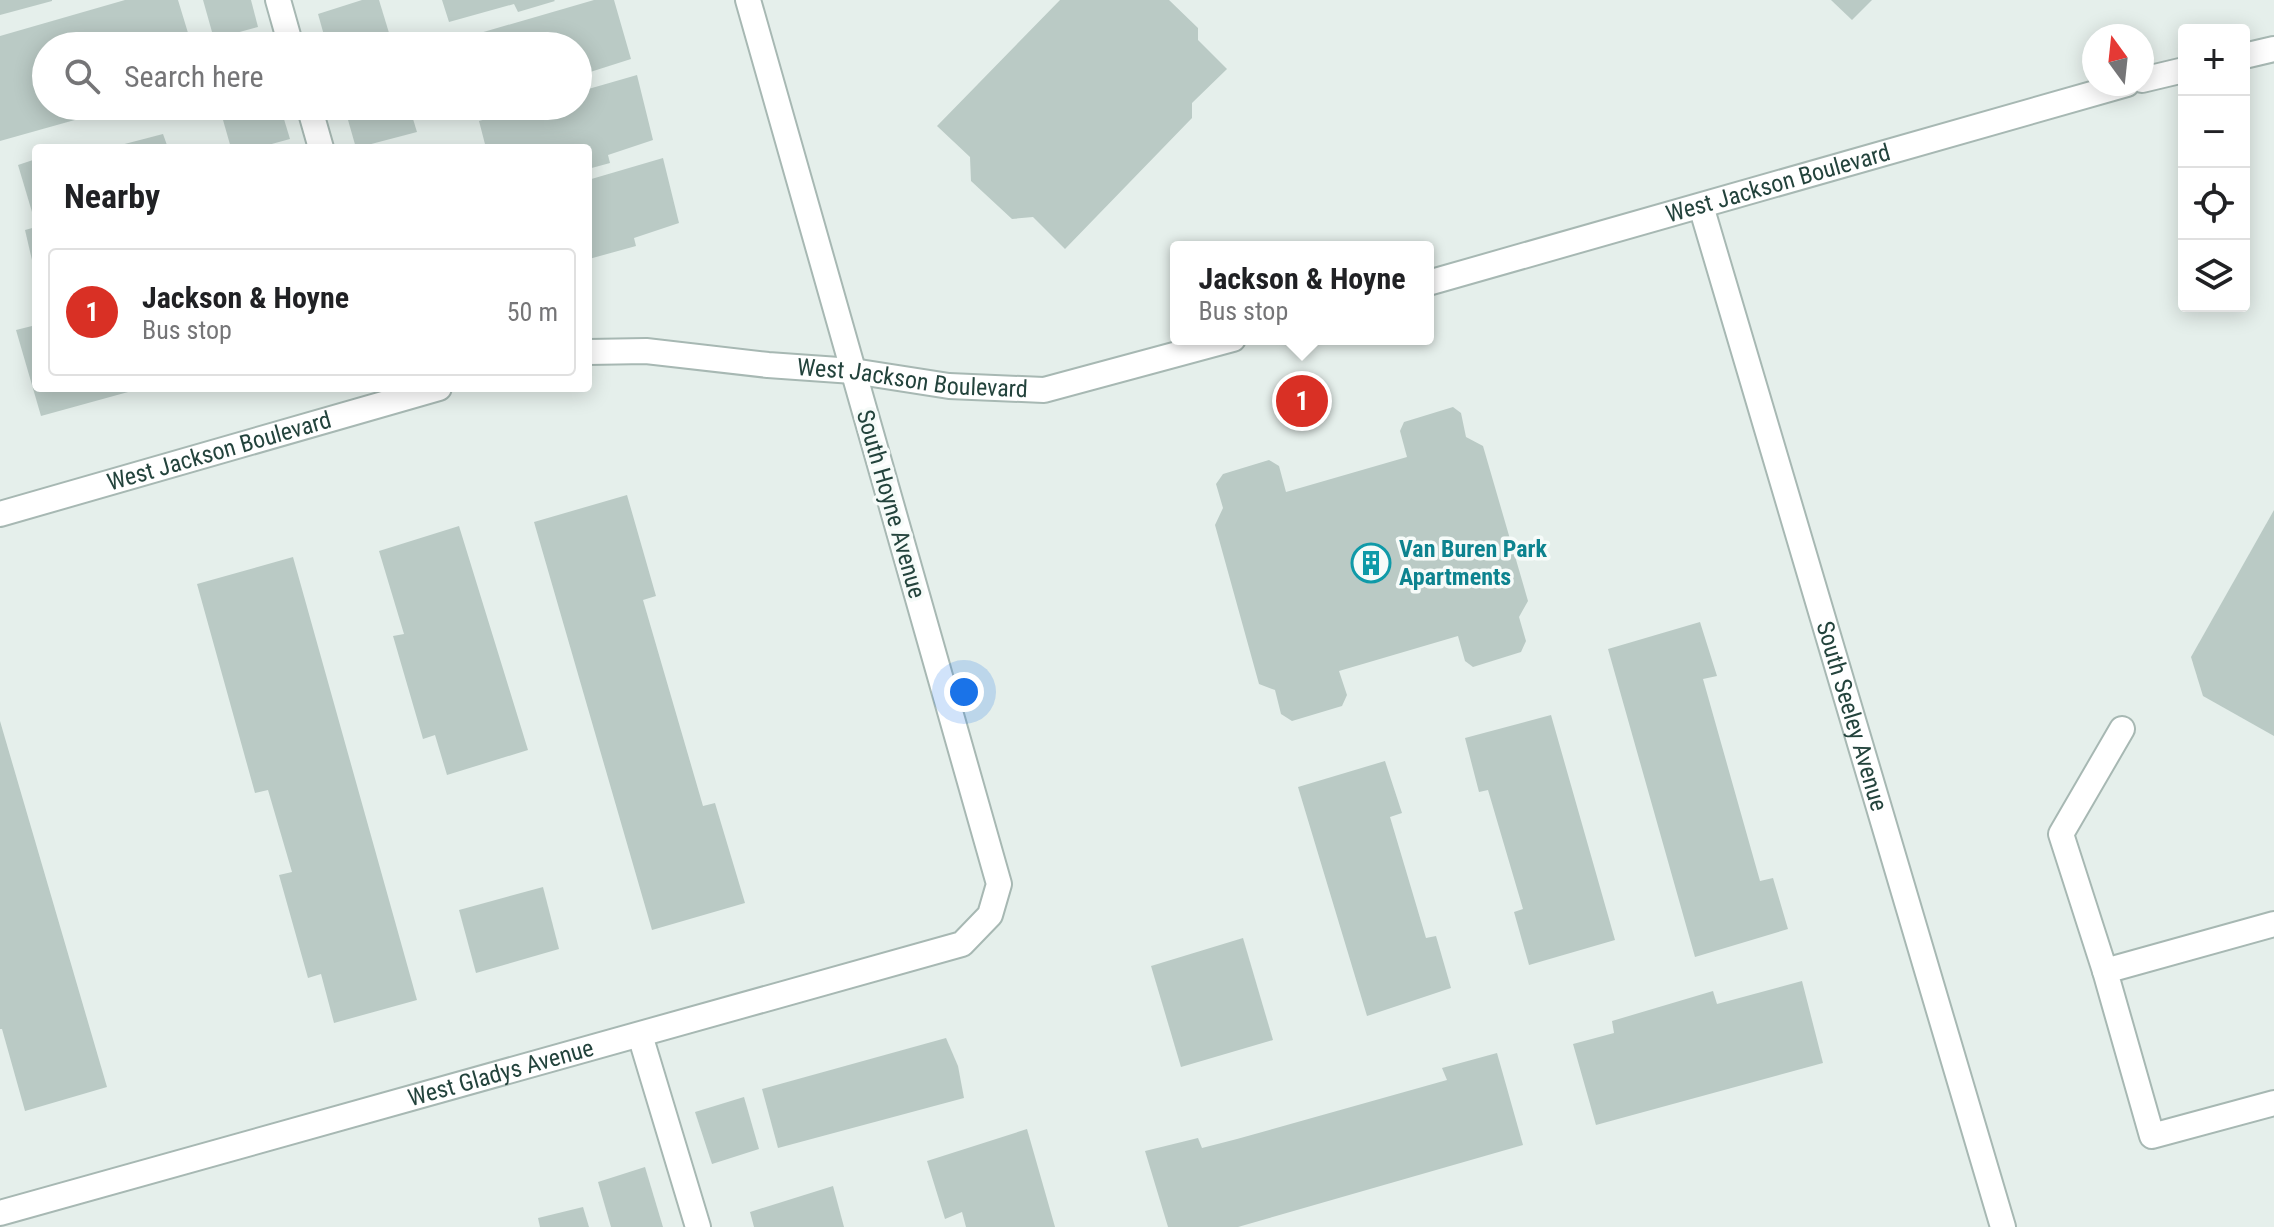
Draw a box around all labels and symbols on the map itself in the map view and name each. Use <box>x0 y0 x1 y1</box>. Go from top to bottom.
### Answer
north arrow <box>2082 24 2154 96</box>
street label: West Jackson Boulevard <box>1663 138 1893 229</box>
street label: West Jackson Boulevard <box>796 353 1028 403</box>
pin: 1 <box>1276 371 1328 431</box>
street label: West Jackson Boulevard <box>104 406 334 497</box>
street label: South Hoyne Avenue <box>851 407 931 601</box>
place label: Van Buren Park Apartments <box>1399 535 1548 591</box>
building icon: Van Buren Park Apartments <box>1350 542 1392 584</box>
street label: South Seeley Avenue <box>1811 618 1893 814</box>
your location <box>944 672 984 712</box>
street label: West Gladys Avenue <box>405 1034 597 1112</box>

